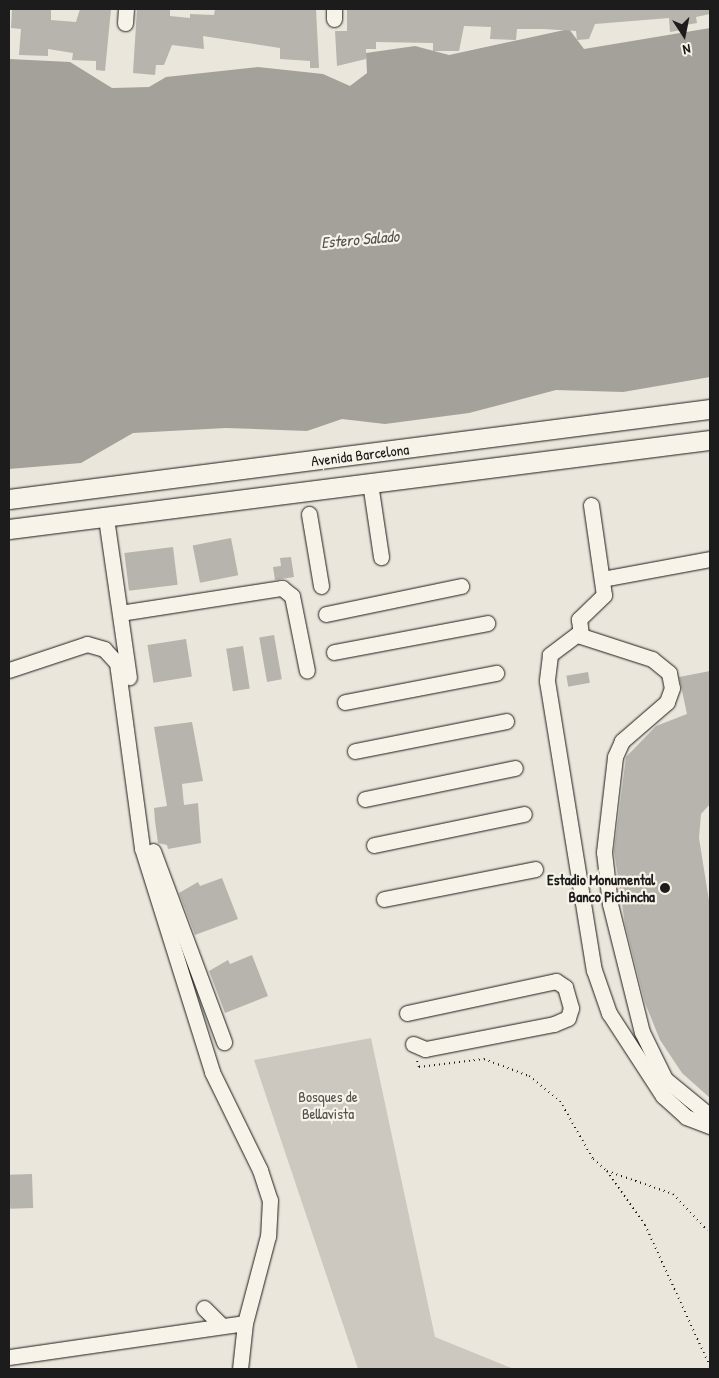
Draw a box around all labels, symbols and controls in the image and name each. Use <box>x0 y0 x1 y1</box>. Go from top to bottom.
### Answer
north arrow <box>659 10 709 60</box>
text: N <box>681 40 692 60</box>
water label: Estero Salado <box>320 226 400 252</box>
street label: Avenida Barcelona <box>310 440 410 470</box>
place label: Estadio Monumental Banco Pichincha <box>547 870 655 905</box>
marker: Estadio Monumental Banco Pichincha <box>659 882 671 894</box>
park label: Bosques de Bellavista <box>298 1087 358 1122</box>

